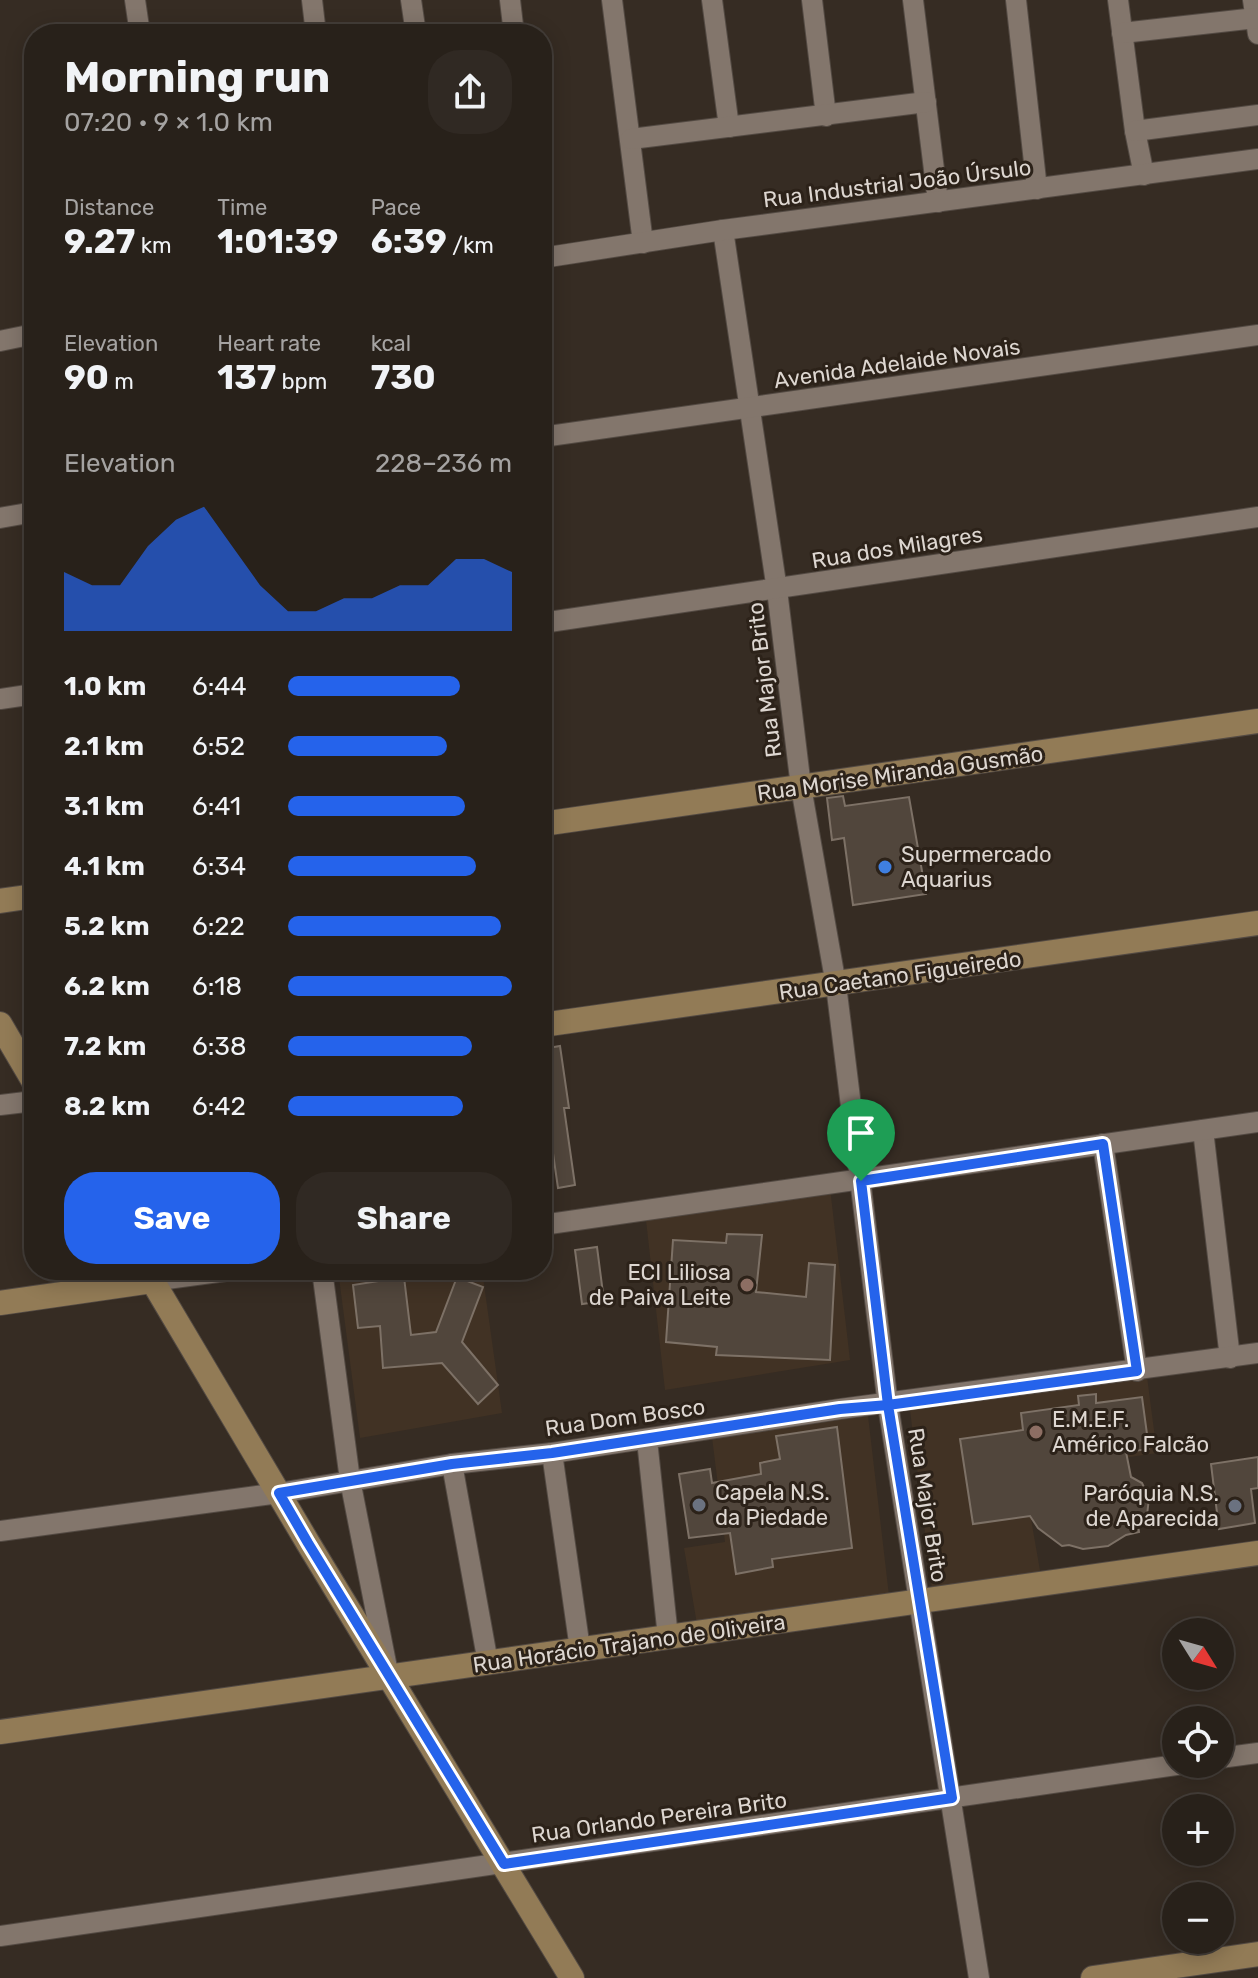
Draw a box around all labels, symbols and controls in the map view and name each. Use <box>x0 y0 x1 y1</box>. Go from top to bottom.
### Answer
button: share <box>428 50 512 134</box>
text: Morning run <box>64 51 330 103</box>
text: 07:20 · 9 × 1.0 km <box>64 107 273 138</box>
street label: Rua Industrial João Úrsulo <box>761 154 1033 213</box>
text: Distance <box>64 194 154 221</box>
text: Time <box>217 194 267 221</box>
text: Pace <box>371 194 421 221</box>
text: 9.27 <box>64 221 135 262</box>
text: 1:01:39 <box>217 221 338 262</box>
text: 6:39 <box>371 221 447 262</box>
text: km <box>135 232 172 259</box>
text: /km <box>447 232 494 259</box>
text: Elevation <box>64 330 158 357</box>
text: Heart rate <box>217 330 321 357</box>
text: kcal <box>371 330 411 357</box>
street label: Avenida Adelaide Novais <box>772 333 1022 394</box>
text: 90 <box>64 357 109 398</box>
text: 137 <box>217 357 276 398</box>
text: 730 <box>371 357 436 398</box>
text: m <box>109 368 134 395</box>
text: bpm <box>276 368 327 395</box>
text: Elevation <box>64 448 175 479</box>
text: 228–236 m <box>375 448 512 479</box>
street label: Rua dos Milagres <box>810 521 984 574</box>
street label: Rua Major Brito <box>742 601 787 759</box>
text: 1.0 km <box>64 671 146 702</box>
text: 6:44 <box>192 671 247 702</box>
text: 2.1 km <box>64 731 144 762</box>
text: 6:52 <box>192 731 245 762</box>
street label: Rua Morise Miranda Gusmão <box>755 740 1045 807</box>
text: 3.1 km <box>64 791 144 822</box>
text: 6:41 <box>192 791 241 822</box>
place label: Supermercado Aquarius <box>901 841 1052 893</box>
text: 4.1 km <box>64 851 145 882</box>
text: 6:34 <box>192 851 246 882</box>
marker: Supermercado Aquarius <box>876 858 894 876</box>
text: 5.2 km <box>64 911 150 942</box>
text: 6:22 <box>192 911 245 942</box>
street label: Rua Caetano Figueiredo <box>777 945 1023 1006</box>
text: 6.2 km <box>64 971 150 1002</box>
text: 6:18 <box>192 971 242 1002</box>
text: 7.2 km <box>64 1031 146 1062</box>
text: 6:38 <box>192 1031 247 1062</box>
text: 8.2 km <box>64 1091 150 1122</box>
text: 6:42 <box>192 1091 246 1122</box>
pin <box>827 1099 895 1181</box>
icon: arrive <box>839 1111 883 1155</box>
button: Save <box>64 1172 280 1264</box>
button: Share <box>296 1172 512 1264</box>
place label: ECI Liliosa de Paiva Leite <box>589 1259 731 1311</box>
marker: ECI Liliosa de Paiva Leite <box>738 1276 756 1294</box>
street label: Rua Dom Bosco <box>543 1393 707 1442</box>
place label: E.M.E.F. Américo Falcão <box>1052 1406 1209 1458</box>
marker: E.M.E.F. Américo Falcão <box>1027 1423 1045 1441</box>
street label: Rua Major Brito <box>902 1426 953 1584</box>
place label: Capela N.S. da Piedade <box>715 1479 830 1531</box>
place label: Paróquia N.S. de Aparecida <box>1083 1480 1219 1532</box>
marker: Capela N.S. da Piedade <box>690 1496 708 1514</box>
marker: Paróquia N.S. de Aparecida <box>1226 1497 1244 1515</box>
street label: Rua Horácio Trajano de Oliveira <box>471 1608 787 1679</box>
north arrow <box>1162 1618 1234 1690</box>
map controls <box>1162 1618 1234 1954</box>
button: locate <box>1162 1706 1234 1778</box>
street label: Rua Orlando Pereira Brito <box>530 1786 789 1849</box>
button: + <box>1162 1794 1234 1866</box>
button: − <box>1162 1882 1234 1954</box>

